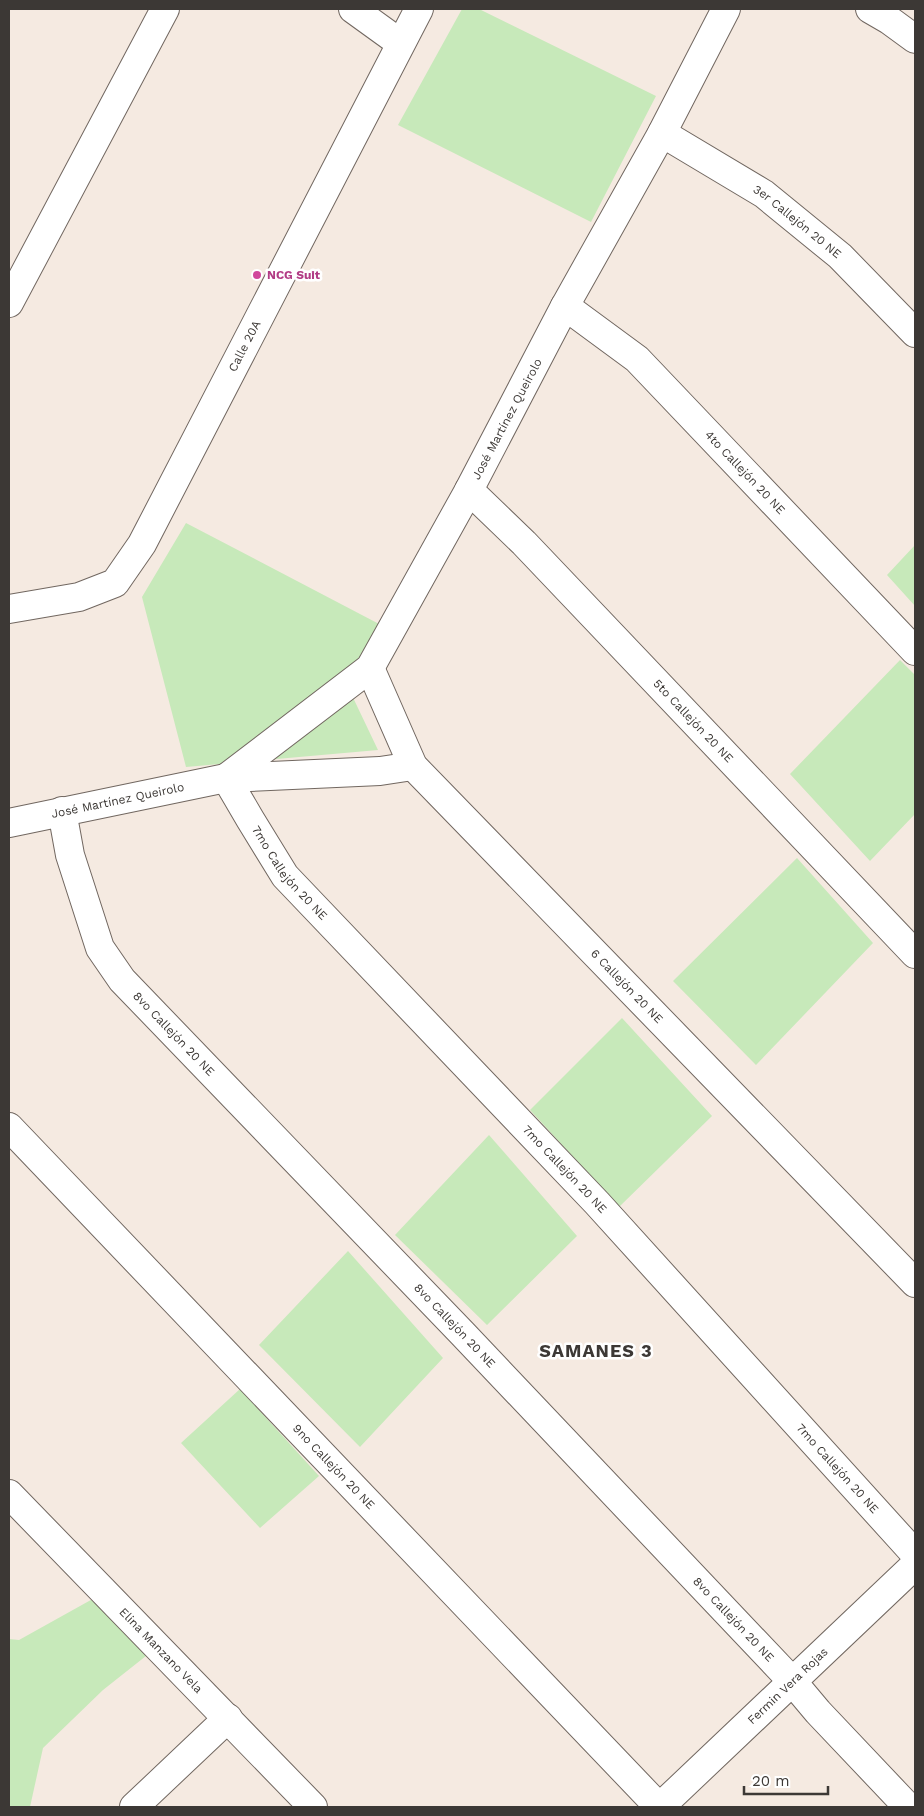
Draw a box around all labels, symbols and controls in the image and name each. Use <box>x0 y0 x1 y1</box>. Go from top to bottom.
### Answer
street label: 3er Callejón 20 NE <box>751 182 844 261</box>
place label: NCG Suit <box>267 268 321 282</box>
marker: NCG Suit <box>251 269 263 281</box>
street label: Calle 20A <box>225 318 264 374</box>
street label: José Martínez Queirolo <box>469 356 545 482</box>
street label: 4to Callejón 20 NE <box>702 428 788 517</box>
street label: 5to Callejón 20 NE <box>650 676 736 766</box>
street label: José Martínez Queirolo <box>50 780 185 821</box>
street label: 7mo Callejón 20 NE <box>249 823 330 923</box>
street label: 6 Callejón 20 NE <box>588 946 666 1026</box>
street label: 8vo Callejón 20 NE <box>130 989 218 1079</box>
street label: 7mo Callejón 20 NE <box>520 1123 610 1216</box>
street label: 8vo Callejón 20 NE <box>411 1281 498 1371</box>
district label: SAMANES 3 <box>539 1340 653 1361</box>
street label: 9no Callejón 20 NE <box>290 1421 378 1512</box>
street label: 7mo Callejón 20 NE <box>794 1421 882 1516</box>
street label: 8vo Callejón 20 NE <box>690 1574 777 1665</box>
street label: Elina Manzano Vela <box>116 1605 205 1696</box>
street label: Fermin Vera Rojas <box>745 1645 831 1727</box>
scale bar <box>744 1764 828 1796</box>
text: 20 m <box>752 1772 790 1790</box>

